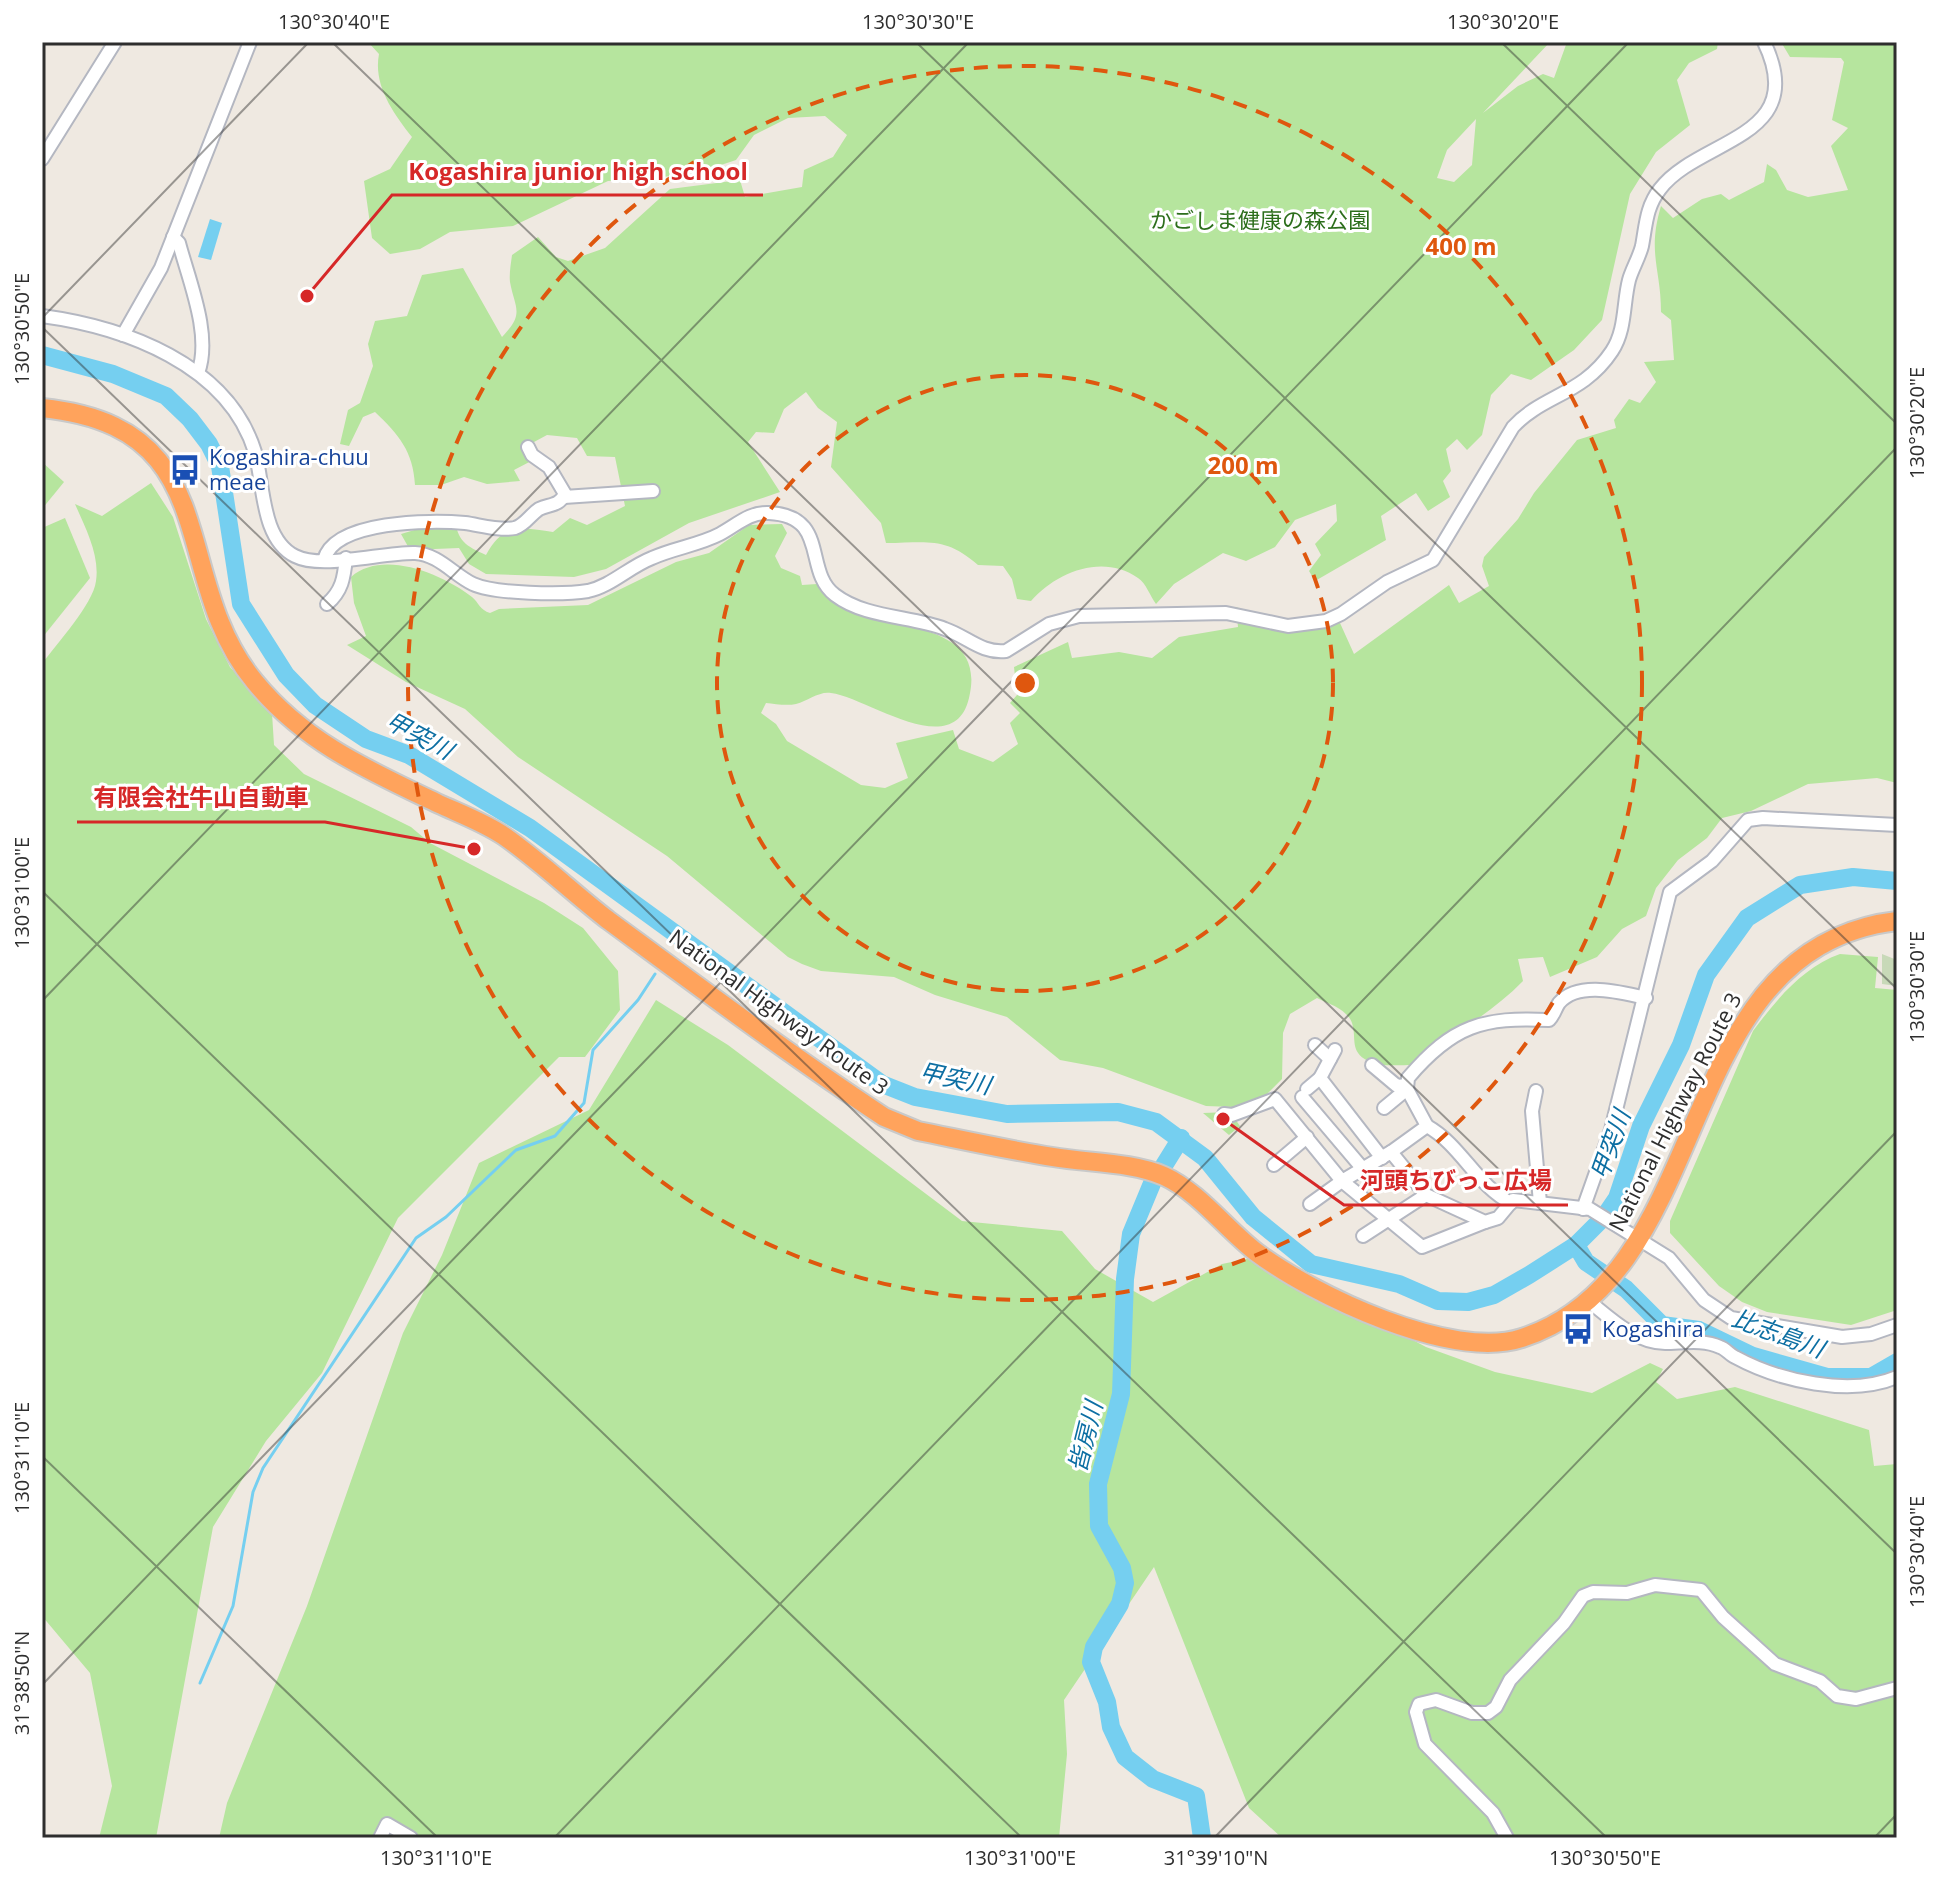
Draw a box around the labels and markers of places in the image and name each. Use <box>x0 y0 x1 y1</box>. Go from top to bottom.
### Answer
callout: Kogashira junior high school <box>392 147 763 195</box>
place label: Kogashira-chuu meae <box>209 441 369 496</box>
bus stop icon: Kogashira-chuu meae <box>168 453 202 487</box>
centre of rings <box>1011 669 1039 697</box>
callout: 有限会社牛山自動車 <box>77 774 325 822</box>
callout: 河頭ちびっこ広場 <box>1344 1157 1568 1205</box>
bus stop icon: Kogashira <box>1561 1312 1595 1346</box>
place label: Kogashira <box>1602 1313 1704 1343</box>

